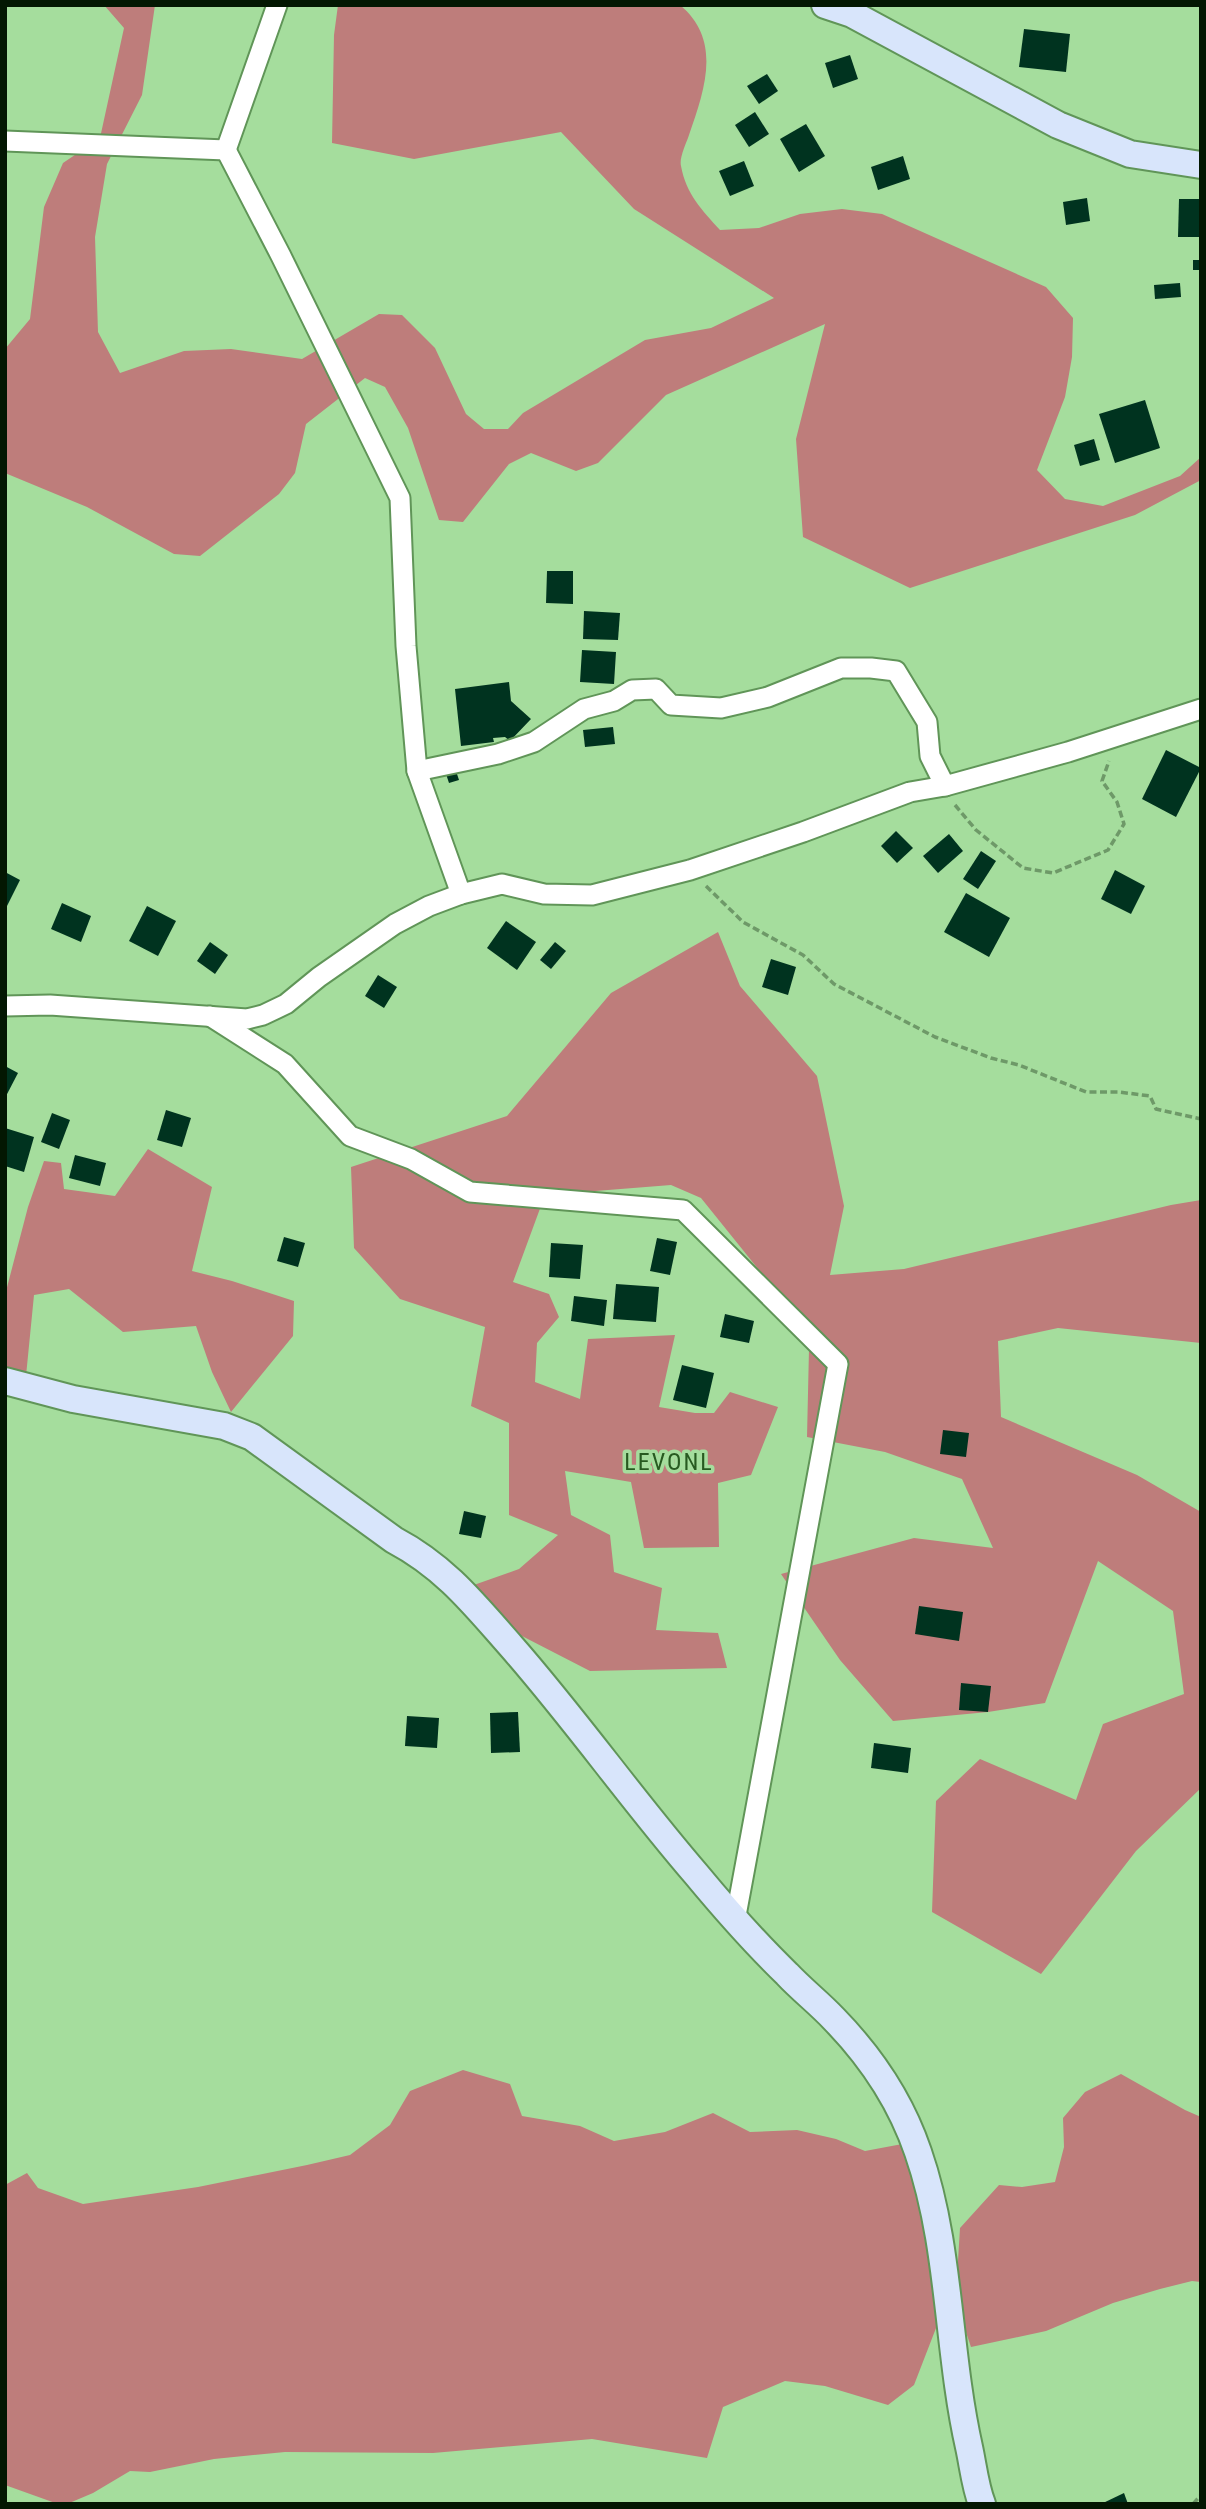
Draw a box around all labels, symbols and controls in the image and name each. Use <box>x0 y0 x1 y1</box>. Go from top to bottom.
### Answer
district label: LEVONL <box>624 1448 714 1476</box>

